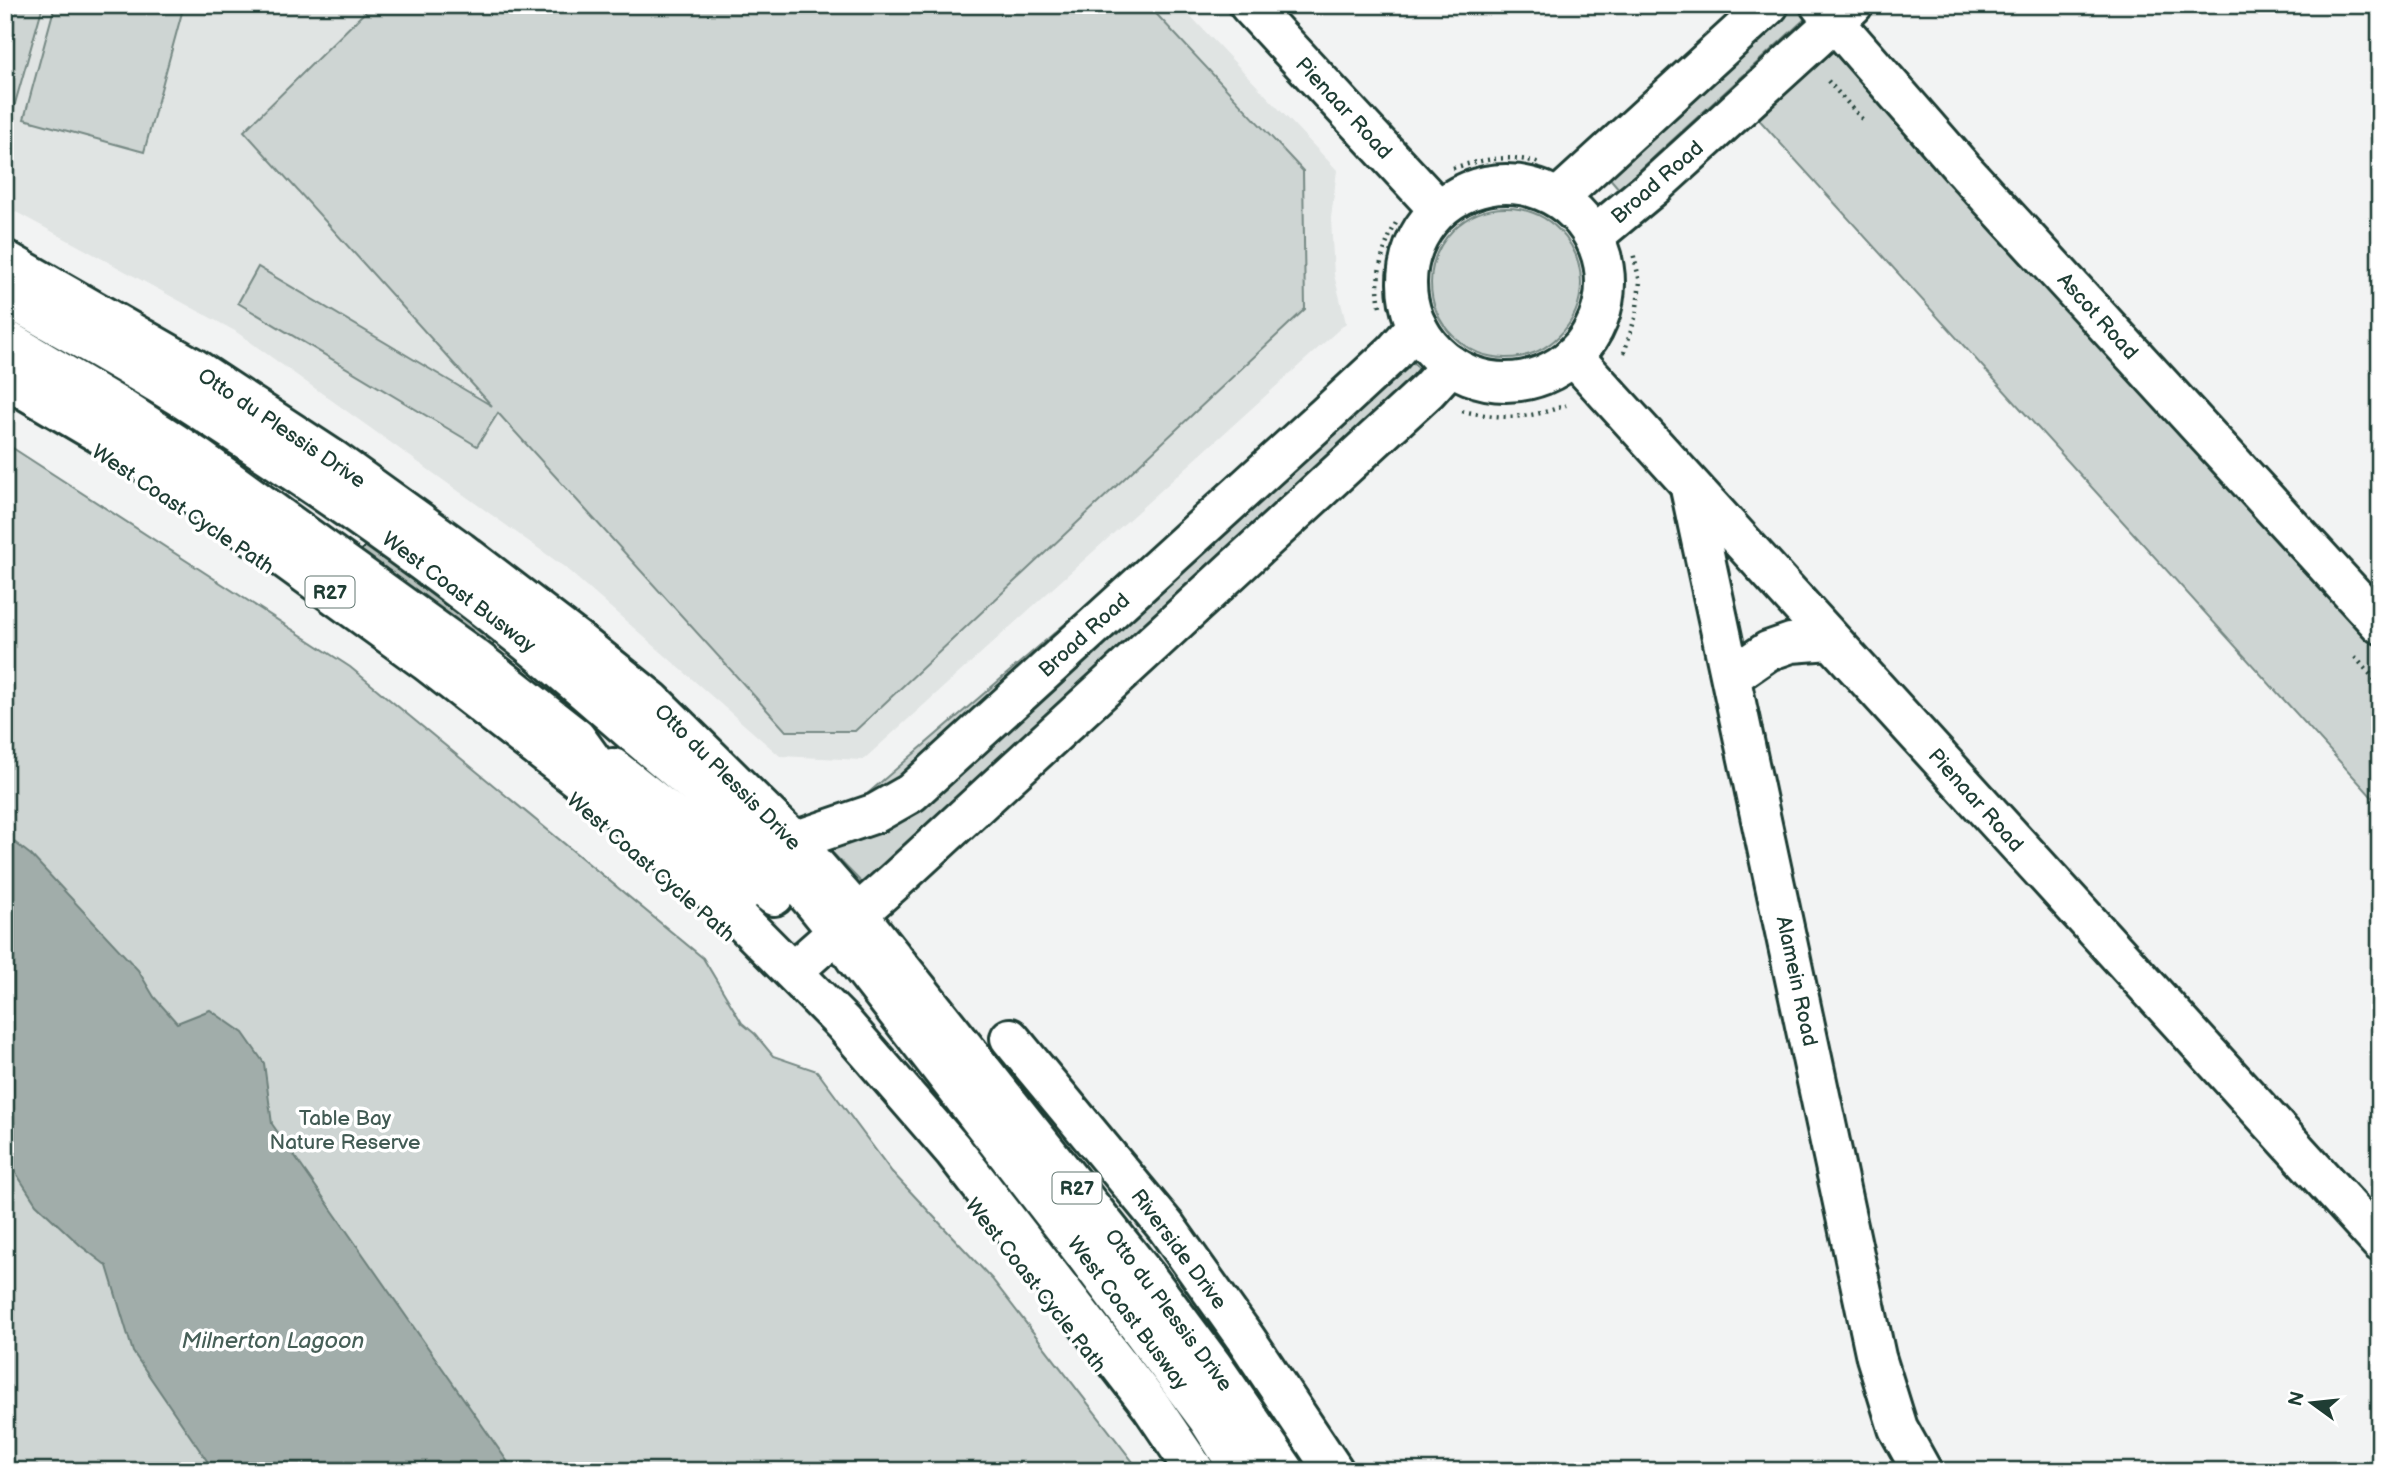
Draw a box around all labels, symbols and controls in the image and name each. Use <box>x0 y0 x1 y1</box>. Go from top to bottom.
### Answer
street label: Pienaar Road <box>1290 52 1397 164</box>
street label: Broad Road <box>1606 136 1708 229</box>
street label: Ascot Road <box>2052 268 2143 365</box>
street label: Otto du Plessis Drive <box>193 363 370 494</box>
street label: West Coast Cycle Path <box>87 439 278 580</box>
street label: West Coast Busway <box>377 526 541 659</box>
road number: R27 <box>306 576 354 608</box>
street label: Broad Road <box>1034 588 1135 683</box>
street label: Otto du Plessis Drive <box>649 699 806 856</box>
street label: Pienaar Road <box>1923 744 2028 857</box>
street label: West Coast Cycle Path <box>562 788 740 947</box>
street label: Alamein Road <box>1771 914 1822 1048</box>
park label: Table Bay Nature Reserve <box>269 1106 421 1155</box>
road number: R27 <box>1052 1172 1102 1204</box>
street label: Riverside Drive <box>1125 1184 1232 1314</box>
street label: West Coast Cycle Path <box>960 1193 1111 1377</box>
street label: Otto du Plessis Drive <box>1099 1224 1238 1396</box>
street label: West Coast Busway <box>1062 1232 1194 1395</box>
water label: Milnerton Lagoon <box>182 1327 364 1355</box>
north arrow <box>2276 1368 2346 1438</box>
text: N <box>2284 1389 2310 1409</box>

